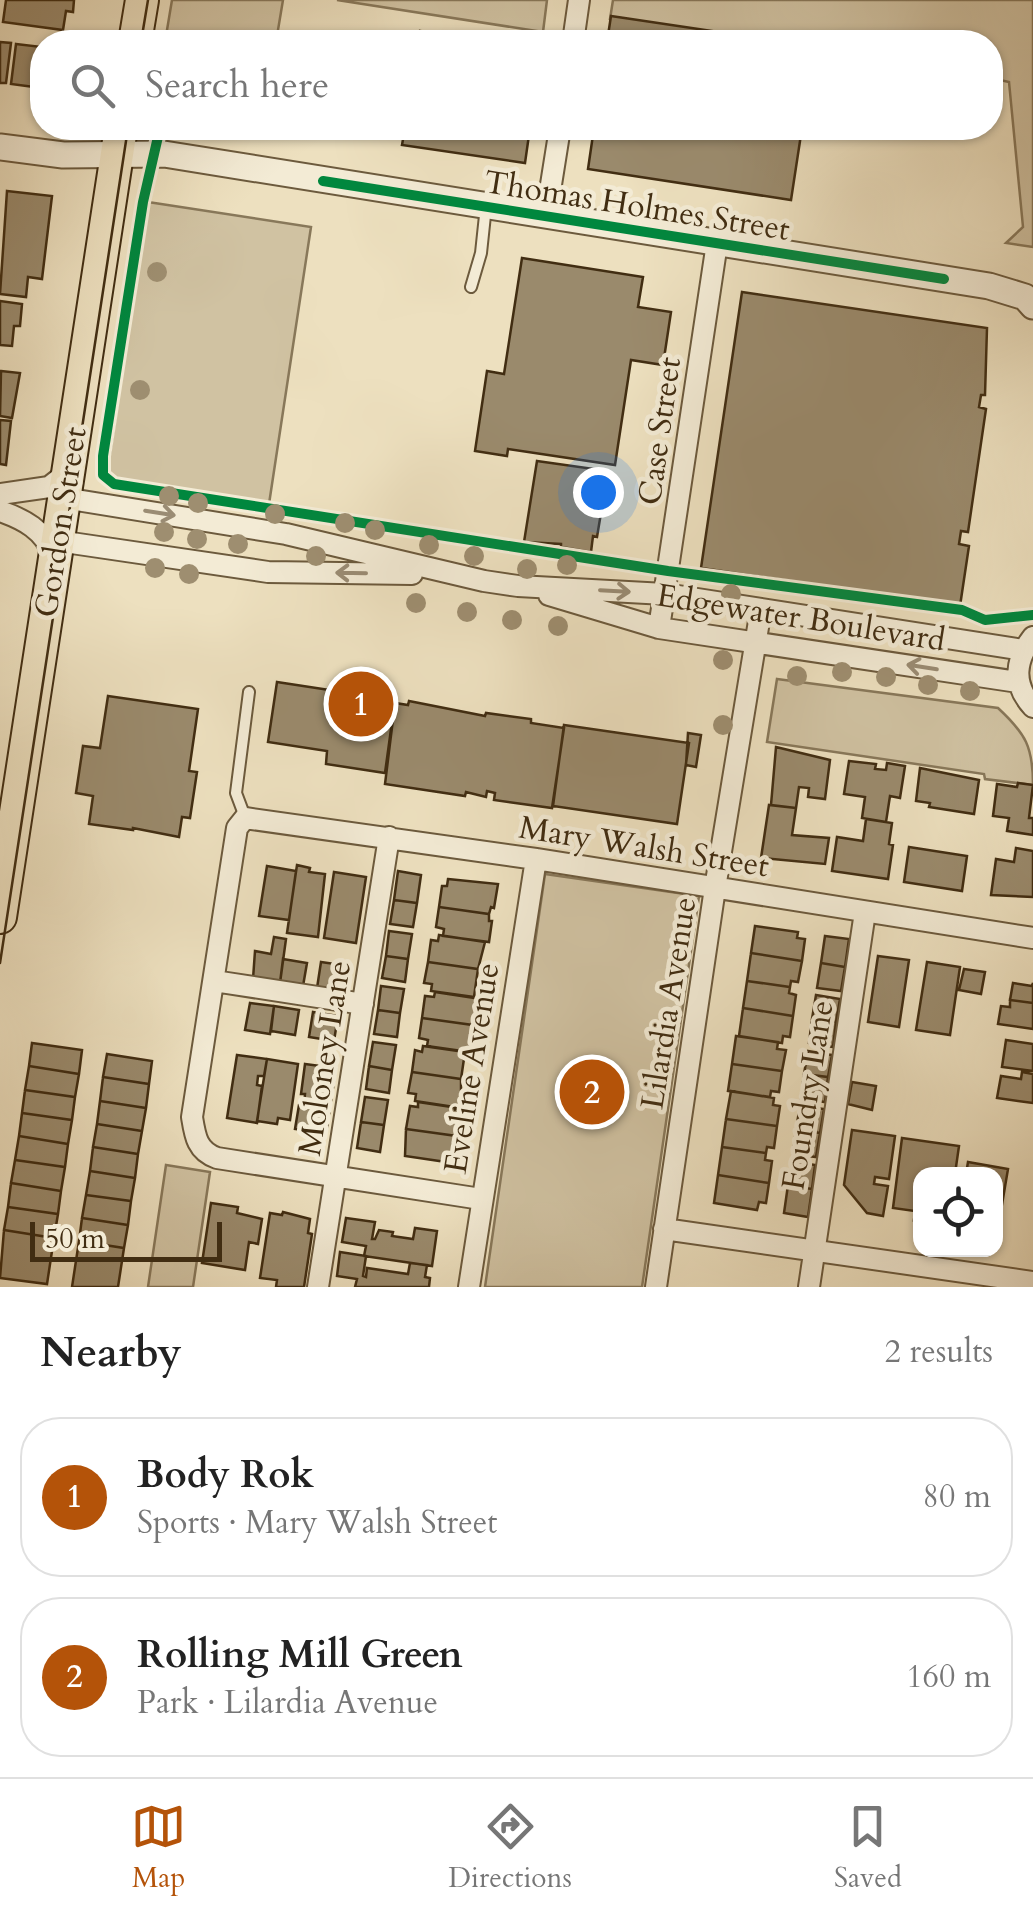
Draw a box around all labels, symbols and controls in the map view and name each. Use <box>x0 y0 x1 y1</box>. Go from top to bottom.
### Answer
search box <box>30 30 1003 140</box>
icon: search <box>65 58 120 113</box>
text: Search here <box>145 59 329 111</box>
street label: Thomas Holmes Street <box>481 160 793 252</box>
street label: Case Street <box>628 354 692 508</box>
street label: Gordon Street <box>24 424 98 621</box>
your location <box>573 467 624 518</box>
one-way arrow <box>144 505 176 523</box>
one-way arrow <box>336 564 368 583</box>
street label: Edgewater Boulevard <box>653 573 948 663</box>
one-way arrow <box>599 582 631 601</box>
one-way arrow <box>906 658 939 676</box>
pin: 1 <box>328 666 394 742</box>
street label: Mary Walsh Street <box>516 806 772 888</box>
street label: Lilardia Avenue <box>631 894 707 1112</box>
street label: Moloney Lane <box>288 957 362 1159</box>
street label: Eveline Avenue <box>434 960 510 1177</box>
street label: Foundry Lane <box>771 997 845 1193</box>
pin: 2 <box>560 1054 624 1130</box>
map controls <box>913 1167 1003 1257</box>
button: locate <box>913 1167 1003 1257</box>
scale bar <box>30 1217 222 1262</box>
text: 50 m <box>45 1220 105 1258</box>
text: Nearby <box>40 1324 182 1381</box>
text: 2 results <box>885 1330 993 1374</box>
text: Body Rok <box>137 1449 314 1501</box>
text: 1 <box>66 1475 83 1519</box>
text: 80 m <box>923 1475 991 1519</box>
text: Sports · Mary Walsh Street <box>137 1501 497 1545</box>
text: Rolling Mill Green <box>137 1629 463 1681</box>
text: 2 <box>66 1655 83 1699</box>
text: 160 m <box>906 1655 991 1699</box>
text: Park · Lilardia Avenue <box>137 1681 438 1725</box>
tab: Map <box>131 1799 186 1897</box>
tab: Directions <box>448 1799 572 1897</box>
tab: Saved <box>834 1799 902 1897</box>

